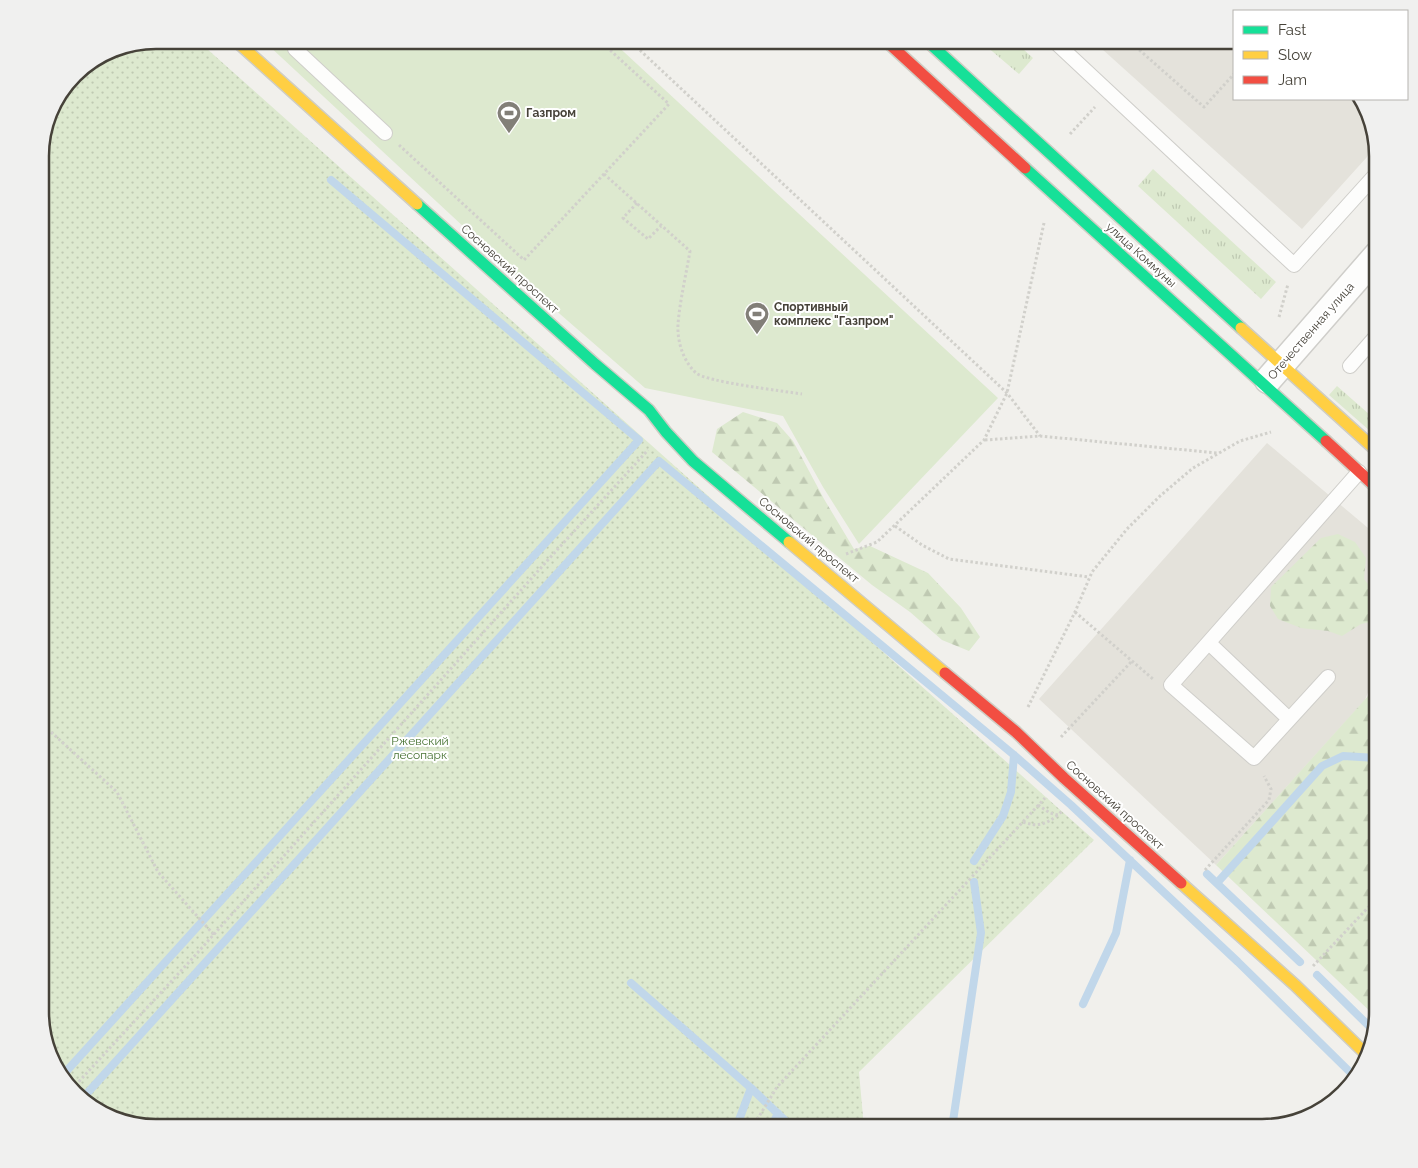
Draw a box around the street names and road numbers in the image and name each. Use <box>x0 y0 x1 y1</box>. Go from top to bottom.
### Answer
street label: улица Коммуны <box>1103 220 1179 290</box>
street label: Сосновский проспект <box>458 221 562 317</box>
street label: Отечественная улица <box>1265 280 1357 382</box>
street label: Сосновский проспект <box>756 494 862 586</box>
street label: Сосновский проспект <box>1063 757 1167 853</box>

